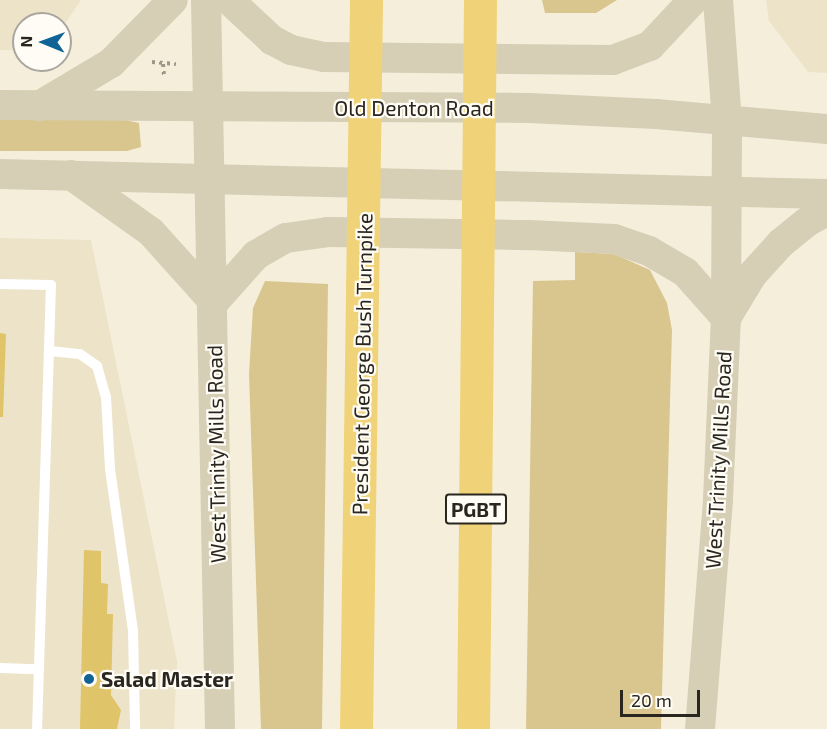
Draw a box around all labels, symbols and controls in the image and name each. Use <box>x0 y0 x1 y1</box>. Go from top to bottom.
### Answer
north arrow <box>12 12 72 72</box>
text: N <box>16 36 35 48</box>
street label: Old Denton Road <box>334 95 494 121</box>
street label: President George Bush Turnpike <box>347 212 377 516</box>
street label: West Trinity Mills Road <box>201 344 231 564</box>
street label: West Trinity Mills Road <box>700 350 736 570</box>
road number: PGBT <box>444 492 508 526</box>
place label: Salad Master <box>101 666 233 692</box>
marker: Salad Master <box>82 672 96 686</box>
scale bar <box>623 678 702 716</box>
text: 20 m <box>631 689 672 711</box>

